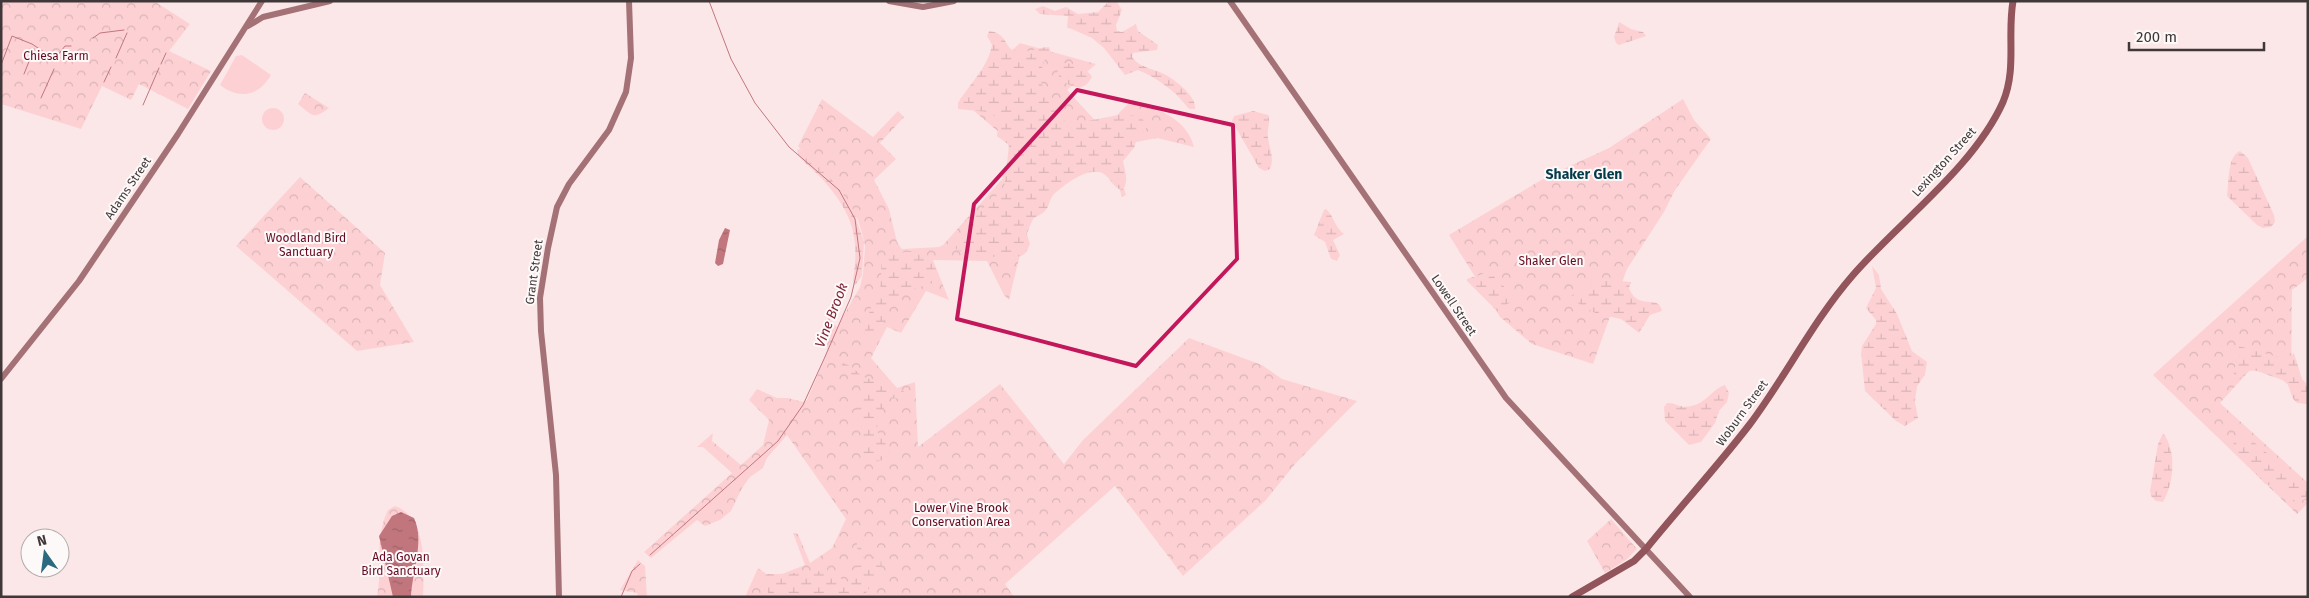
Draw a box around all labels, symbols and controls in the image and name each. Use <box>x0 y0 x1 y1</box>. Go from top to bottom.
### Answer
scale bar <box>2129 20 2264 52</box>
text: 200 m <box>2136 28 2177 46</box>
park label: Chiesa Farm <box>23 49 89 63</box>
street label: Lexington Street <box>1909 124 1979 200</box>
street label: Adams Street <box>102 154 154 222</box>
district label: Shaker Glen <box>1546 166 1622 183</box>
park label: Woodland Bird Sanctuary <box>266 231 346 259</box>
street label: Grant Street <box>523 238 546 305</box>
park label: Shaker Glen <box>1518 254 1584 268</box>
street label: Lowell Street <box>1428 272 1480 339</box>
water label: Vine Brook <box>811 280 852 350</box>
street label: Woburn Street <box>1713 377 1771 449</box>
park label: Lower Vine Brook Conservation Area <box>912 501 1010 529</box>
north arrow <box>20 528 70 578</box>
text: N <box>35 531 49 550</box>
park label: Ada Govan Bird Sanctuary <box>361 550 441 578</box>

